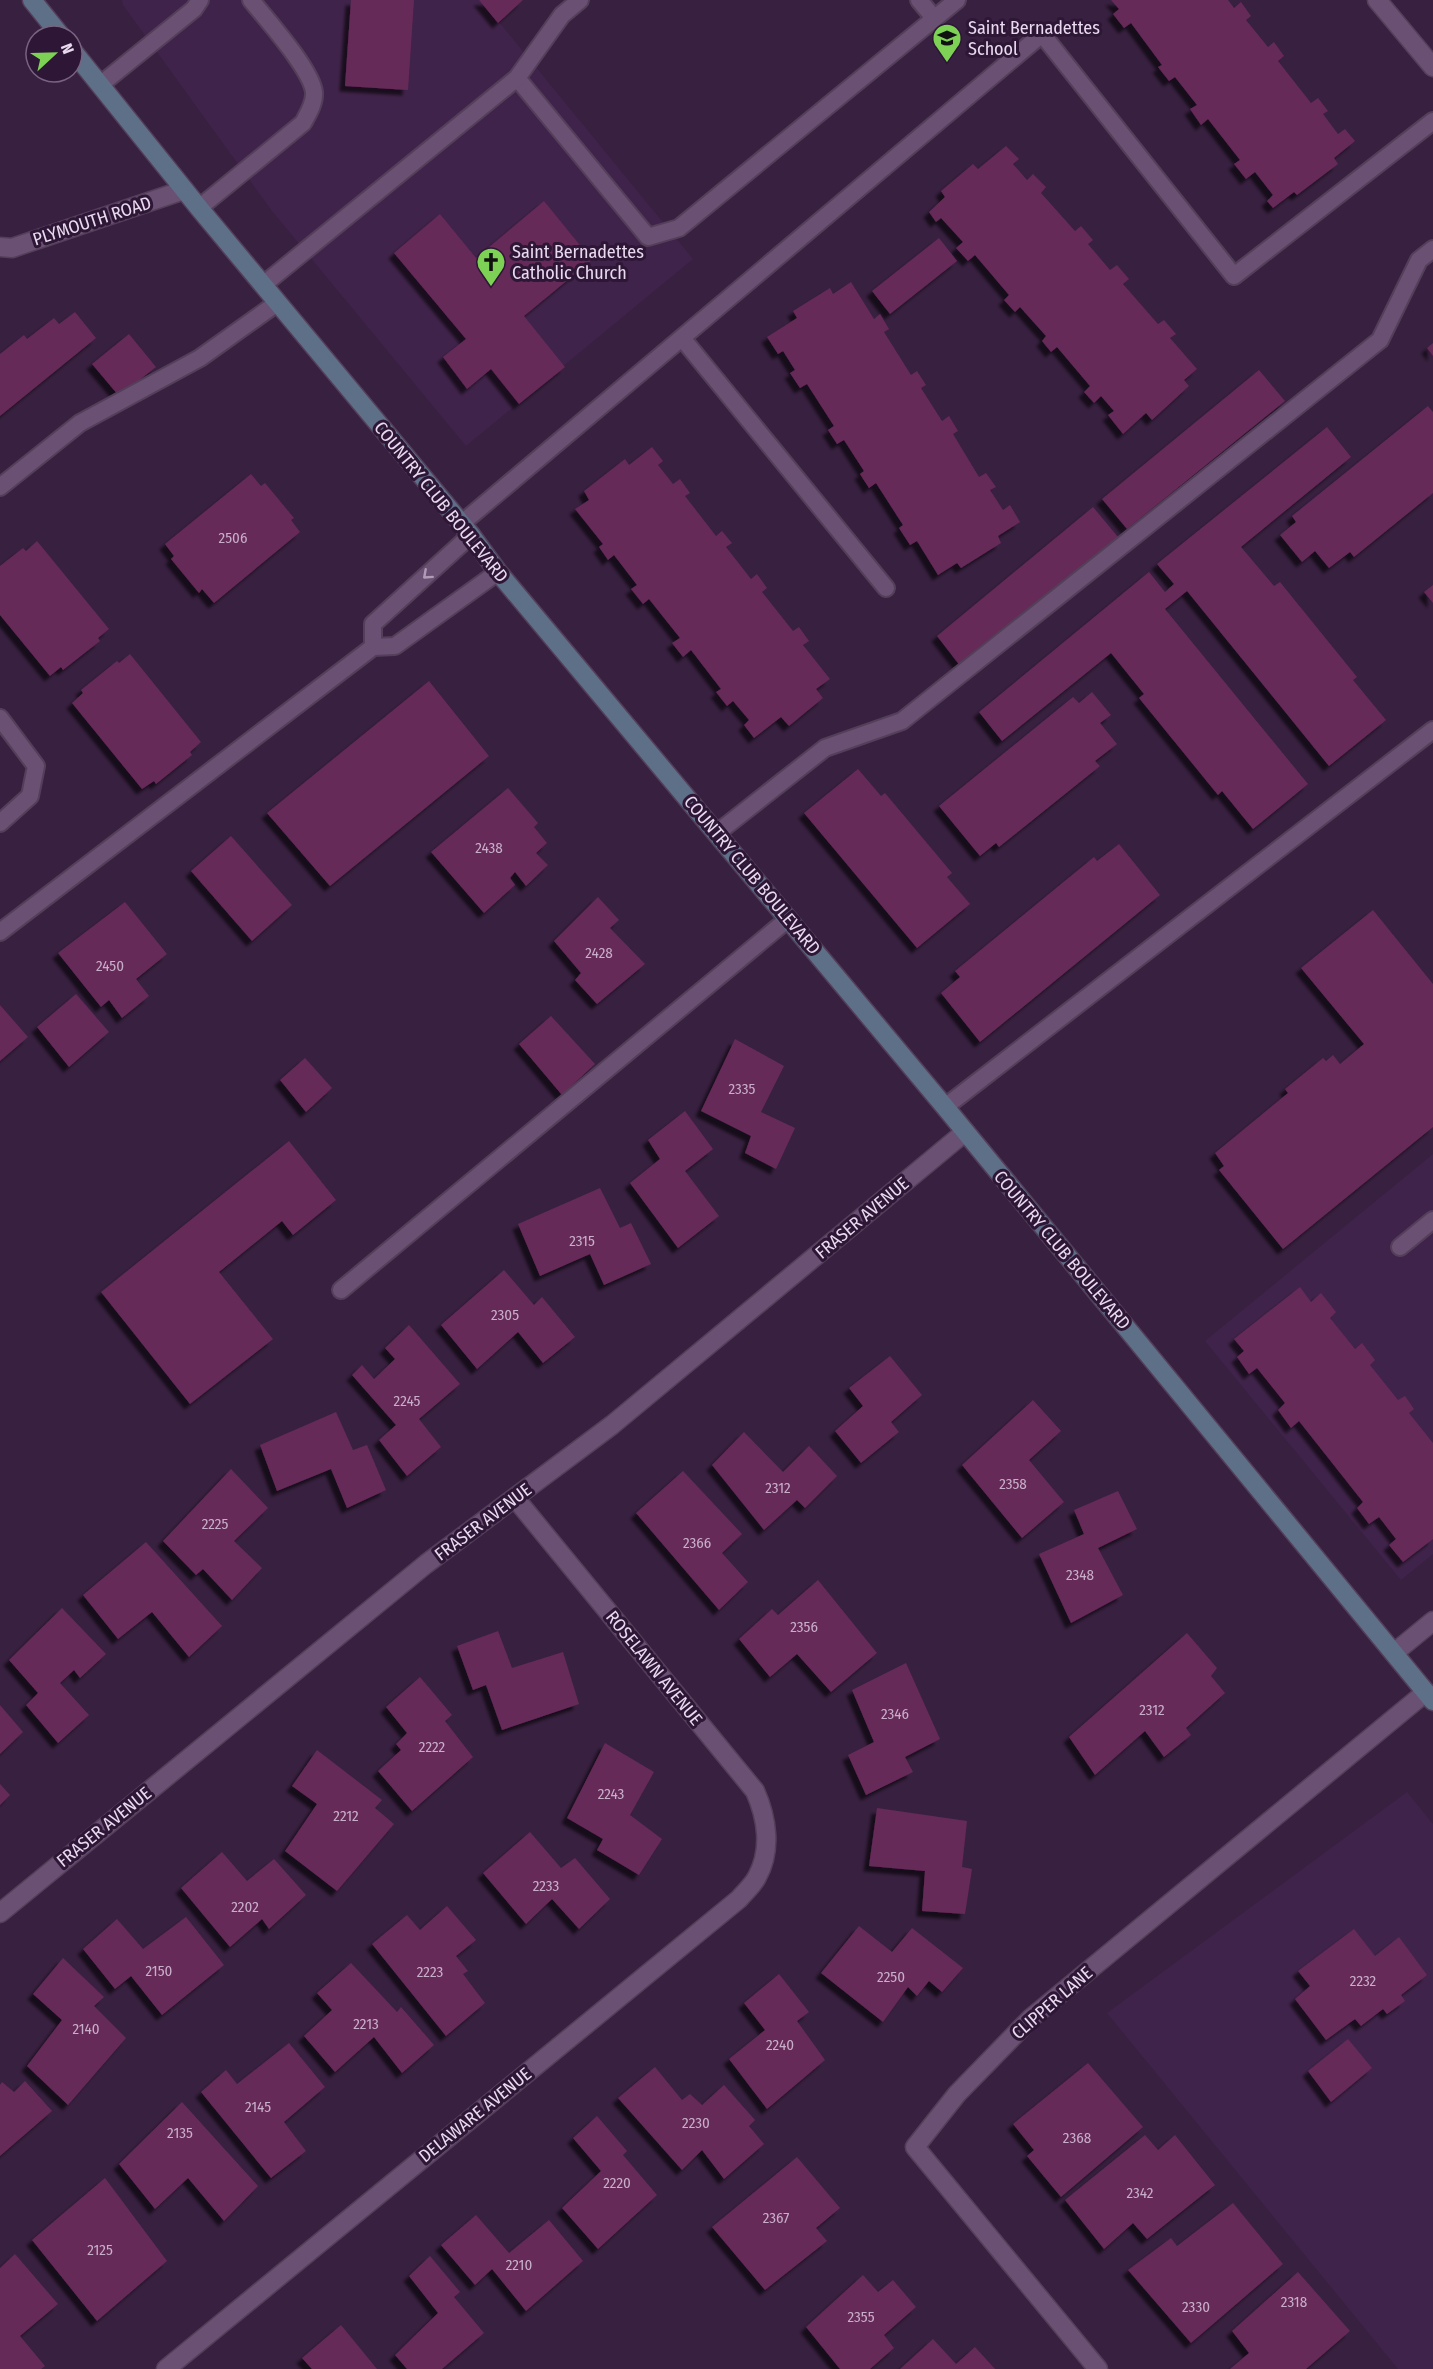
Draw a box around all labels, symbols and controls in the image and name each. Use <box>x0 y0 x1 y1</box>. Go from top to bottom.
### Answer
place label: Saint Bernadettes School <box>968 17 1100 60</box>
school or university icon: Saint Bernadettes School <box>931 22 963 64</box>
north arrow <box>24 24 84 84</box>
text: N <box>57 41 78 57</box>
street label: PLYMOUTH ROAD <box>30 192 154 250</box>
place label: Saint Bernadettes Catholic Church <box>512 241 644 284</box>
church icon: Saint Bernadettes Catholic Church <box>475 246 507 288</box>
street label: COUNTRY CLUB BOULEVARD <box>369 417 513 587</box>
house number: 2506 <box>219 529 247 547</box>
one-way arrow <box>424 568 434 579</box>
street label: COUNTRY CLUB BOULEVARD <box>679 791 825 959</box>
house number: 2438 <box>475 839 503 857</box>
house number: 2428 <box>585 944 613 962</box>
house number: 2450 <box>96 957 124 975</box>
house number: 2335 <box>728 1080 756 1098</box>
street label: COUNTRY CLUB BOULEVARD <box>989 1166 1135 1334</box>
street label: FRASER AVENUE <box>811 1173 913 1263</box>
house number: 2315 <box>569 1232 595 1250</box>
house number: 2305 <box>491 1306 519 1324</box>
house number: 2245 <box>394 1392 421 1410</box>
house number: 2358 <box>999 1475 1027 1493</box>
street label: FRASER AVENUE <box>430 1479 536 1565</box>
house number: 2312 <box>765 1479 791 1497</box>
house number: 2225 <box>202 1515 228 1533</box>
house number: 2366 <box>683 1534 711 1552</box>
house number: 2348 <box>1066 1566 1094 1584</box>
street label: ROSELAWN AVENUE <box>601 1606 707 1730</box>
house number: 2356 <box>790 1618 818 1636</box>
house number: 2312 <box>1139 1701 1165 1719</box>
house number: 2346 <box>881 1705 909 1723</box>
house number: 2222 <box>419 1738 446 1756</box>
street label: FRASER AVENUE <box>52 1782 156 1872</box>
house number: 2243 <box>598 1785 625 1803</box>
house number: 2212 <box>333 1807 359 1825</box>
house number: 2233 <box>533 1877 560 1895</box>
house number: 2202 <box>231 1898 259 1916</box>
house number: 2150 <box>146 1962 172 1980</box>
street label: CLIPPER LANE <box>1007 1962 1097 2044</box>
house number: 2223 <box>417 1963 444 1981</box>
house number: 2250 <box>877 1968 905 1986</box>
house number: 2232 <box>1350 1972 1377 1990</box>
house number: 2213 <box>353 2015 379 2033</box>
house number: 2140 <box>72 2020 100 2038</box>
house number: 2240 <box>766 2036 794 2054</box>
street label: DELAWARE AVENUE <box>414 2063 536 2167</box>
house number: 2145 <box>245 2098 271 2116</box>
house number: 2230 <box>682 2114 710 2132</box>
house number: 2135 <box>167 2124 193 2142</box>
house number: 2368 <box>1063 2129 1091 2147</box>
house number: 2220 <box>603 2174 631 2192</box>
house number: 2342 <box>1127 2184 1154 2202</box>
house number: 2367 <box>763 2209 789 2227</box>
house number: 2125 <box>87 2241 113 2259</box>
house number: 2210 <box>506 2256 532 2274</box>
house number: 2318 <box>1281 2293 1307 2311</box>
house number: 2330 <box>1182 2298 1210 2316</box>
house number: 2355 <box>847 2308 875 2326</box>

